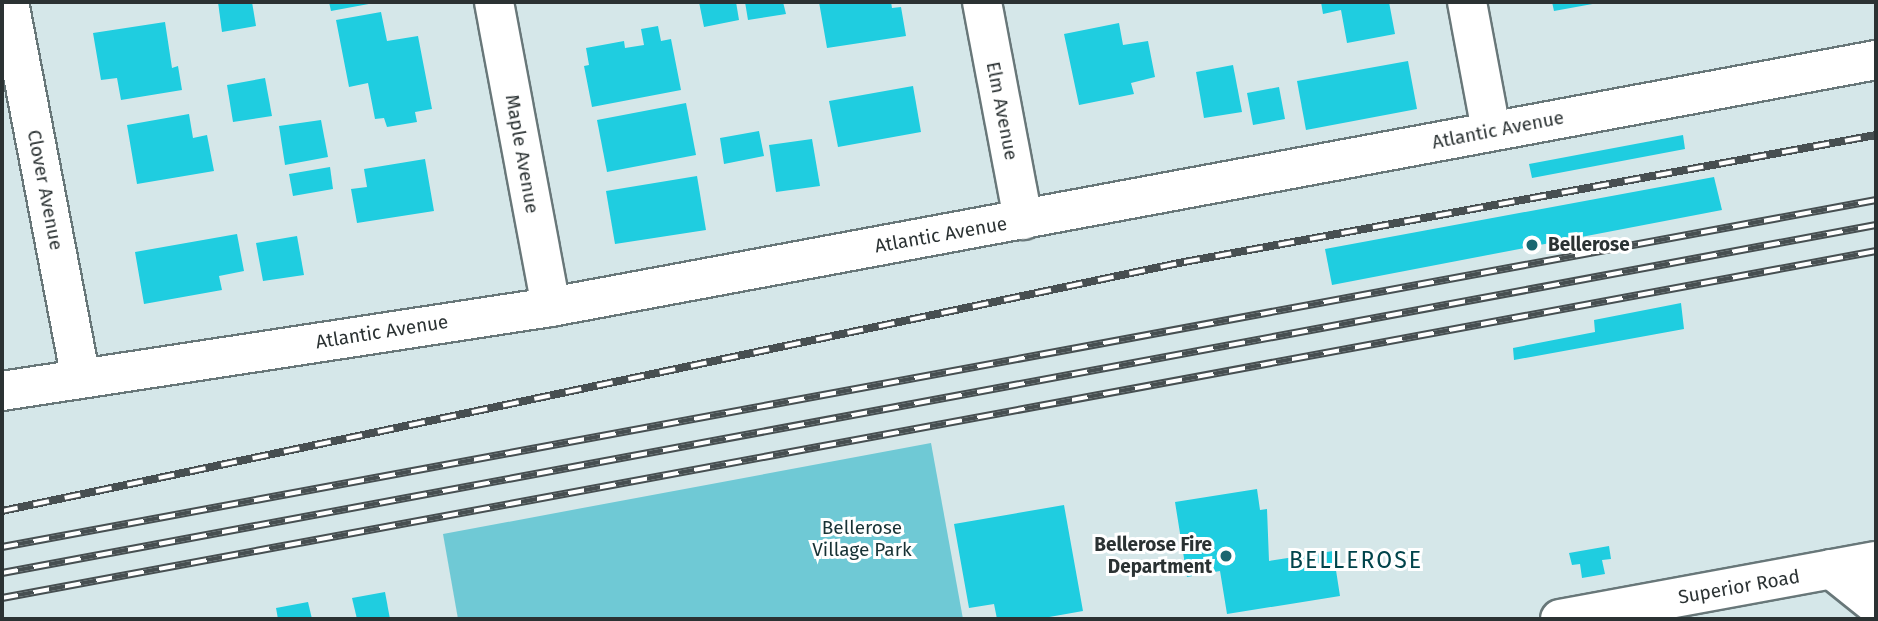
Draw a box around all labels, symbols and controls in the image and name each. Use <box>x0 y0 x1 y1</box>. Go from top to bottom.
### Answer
street label: Elm Avenue <box>981 60 1023 162</box>
street label: Maple Avenue <box>500 93 544 215</box>
street label: Atlantic Avenue <box>1430 106 1566 154</box>
street label: Clover Avenue <box>22 128 68 252</box>
street label: Atlantic Avenue <box>873 212 1009 258</box>
place label: Bellerose <box>1548 234 1630 256</box>
marker: Bellerose <box>1522 235 1542 255</box>
street label: Atlantic Avenue <box>314 310 450 354</box>
park label: Bellerose Village Park <box>812 517 912 561</box>
place label: Bellerose Fire Department <box>1094 534 1212 578</box>
district label: BELLEROSE <box>1290 546 1422 574</box>
marker: Bellerose Fire Department <box>1218 548 1234 564</box>
street label: Superior Road <box>1676 565 1802 609</box>

